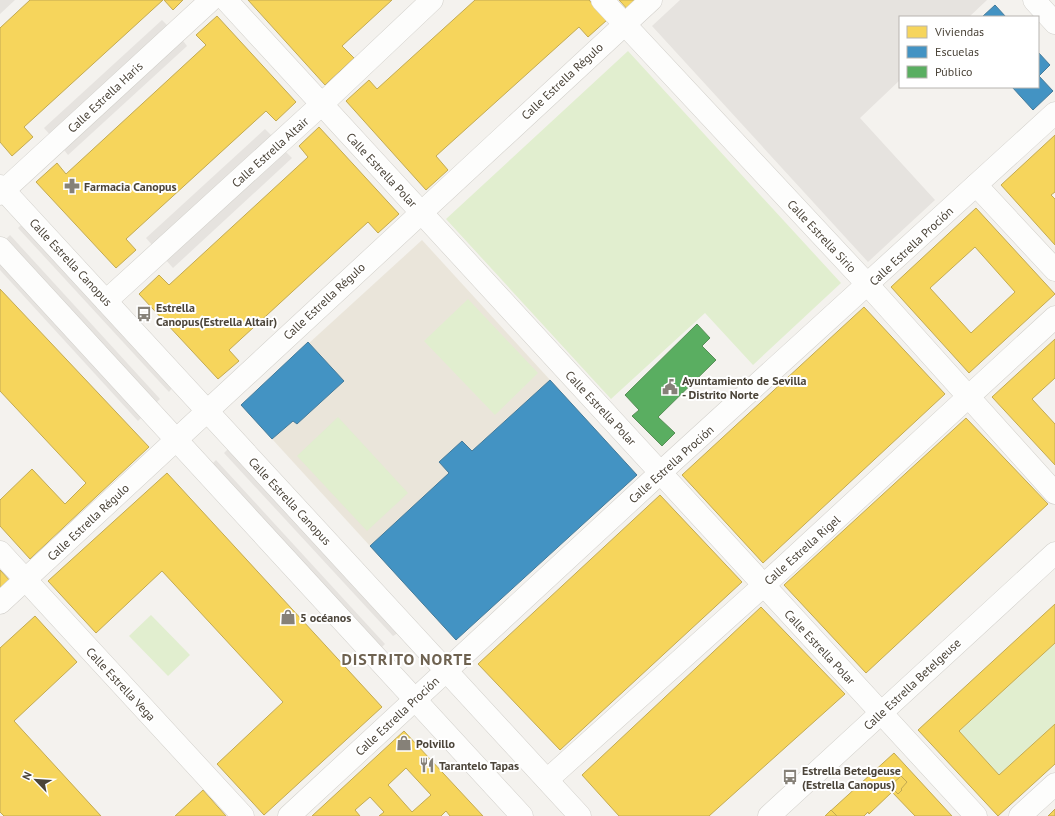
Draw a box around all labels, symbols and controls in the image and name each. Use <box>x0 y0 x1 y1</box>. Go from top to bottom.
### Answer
legend <box>899 16 1039 88</box>
text: Viviendas <box>934 24 984 39</box>
street label: Calle Estrella Régulo <box>518 39 606 123</box>
text: Escuelas <box>935 44 979 59</box>
street label: Calle Estrella Haris <box>64 58 146 136</box>
text: Público <box>935 64 973 79</box>
street label: Calle Estrella Altair <box>228 114 312 190</box>
street label: Calle Estrella Polar <box>343 129 421 211</box>
pharmacy icon: Farmacia Canopus <box>63 177 81 195</box>
place label: Farmacia Canopus <box>84 179 177 194</box>
street label: Calle Estrella Sirio <box>784 196 860 276</box>
street label: Calle Estrella Proción <box>866 203 956 289</box>
street label: Calle Estrella Canopus <box>26 215 116 309</box>
street label: Calle Estrella Régulo <box>280 259 368 343</box>
place label: Estrella Canopus(Estrella Altair) <box>156 300 277 329</box>
bus stop icon: Estrella Canopus(Estrella Altair) <box>135 305 153 323</box>
street label: Calle Estrella Polar <box>562 367 640 449</box>
place label: Ayuntamiento de Sevilla - Distrito Norte <box>682 373 807 402</box>
public building icon: Ayuntamiento de Sevilla - Distrito Norte <box>661 378 679 396</box>
street label: Calle Estrella Proción <box>625 422 717 506</box>
street label: Calle Estrella Canopus <box>245 454 335 548</box>
street label: Calle Estrella Régulo <box>44 480 132 564</box>
street label: Calle Estrella Rigel <box>761 512 844 588</box>
street label: Calle Estrella Polar <box>781 606 859 688</box>
shop icon: 5 océanos <box>279 608 297 626</box>
place label: 5 océanos <box>300 610 351 625</box>
street label: Calle Estrella Betelgeuse <box>860 635 964 733</box>
street label: Calle Estrella Vega <box>83 644 159 724</box>
district label: DISTRITO NORTE <box>341 649 473 669</box>
street label: Calle Estrella Proción <box>352 673 442 759</box>
shop icon: Polvillo <box>395 734 413 752</box>
place label: Polvillo <box>416 736 455 751</box>
restaurant icon: Tarantelo Tapas <box>418 756 436 774</box>
place label: Tarantelo Tapas <box>439 758 519 773</box>
north arrow <box>16 760 56 800</box>
place label: Estrella Betelgeuse (Estrella Canopus) <box>802 763 901 792</box>
bus stop icon: Estrella Betelgeuse (Estrella Canopus) <box>781 768 799 786</box>
text: N <box>19 770 35 782</box>

